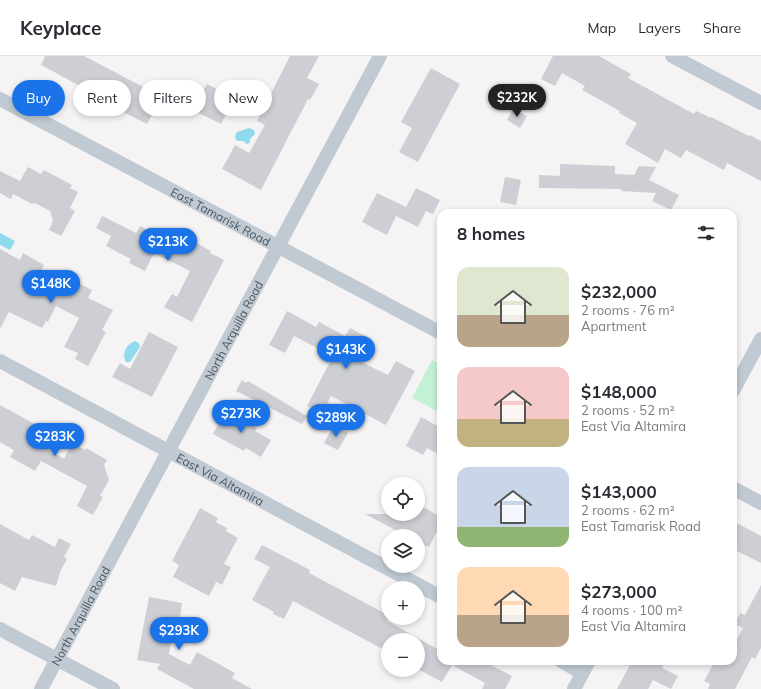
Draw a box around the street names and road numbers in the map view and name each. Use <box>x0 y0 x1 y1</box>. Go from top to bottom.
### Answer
street label: East Tamarisk Road <box>168 184 273 249</box>
street label: North Arquilla Road <box>200 278 266 382</box>
street label: East Via Altamira <box>174 449 267 508</box>
street label: North Arquilla Road <box>47 564 113 668</box>

